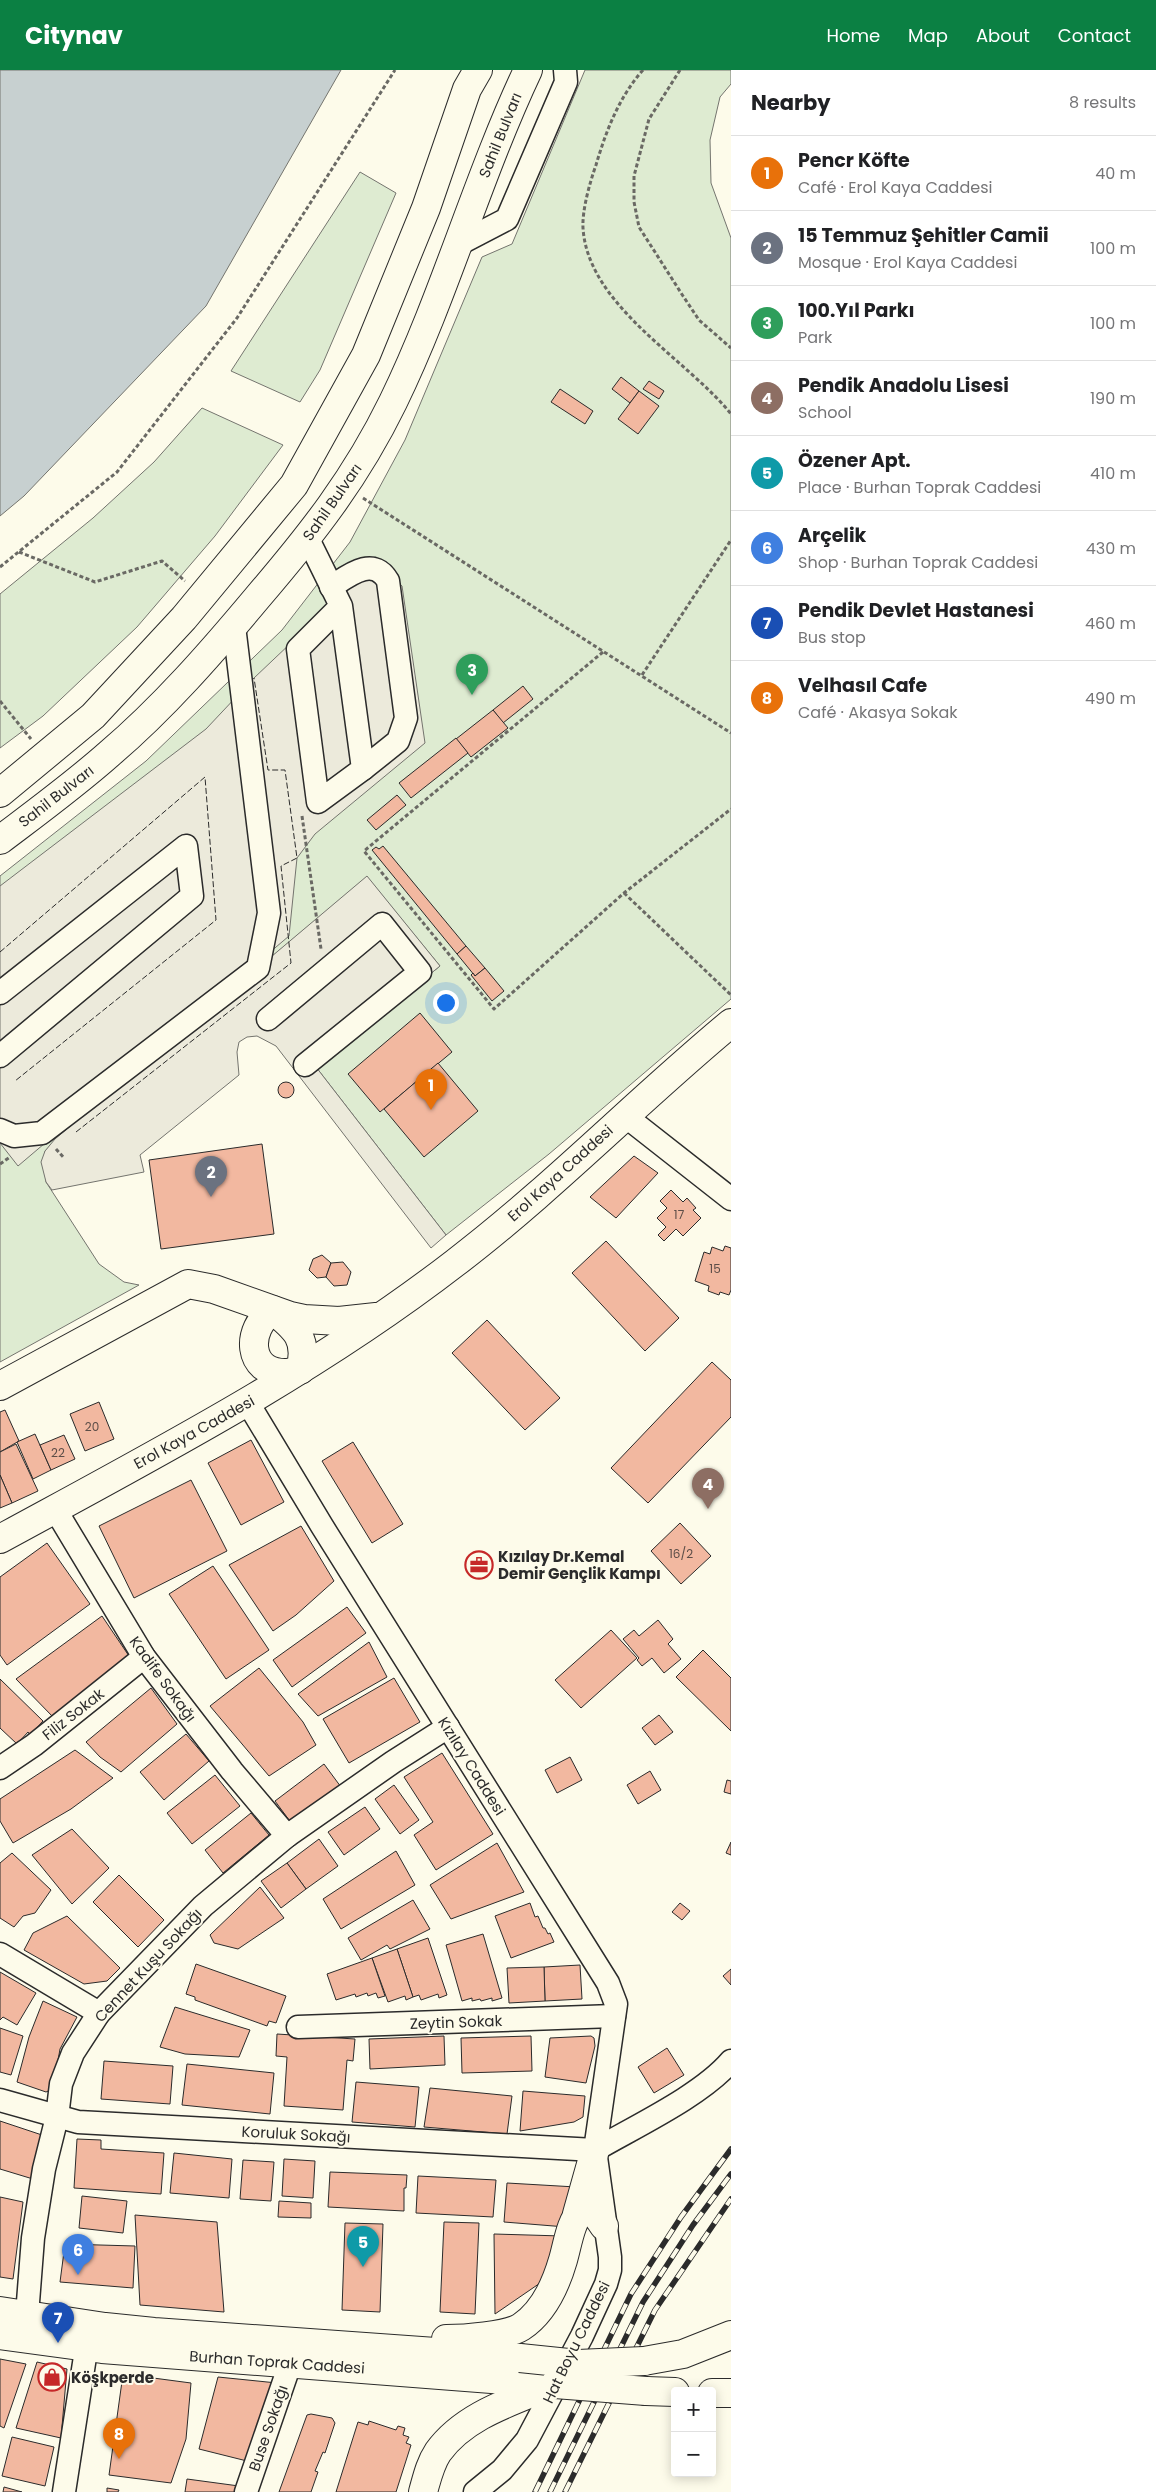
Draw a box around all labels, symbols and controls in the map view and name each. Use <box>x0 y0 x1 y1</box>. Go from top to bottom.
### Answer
text: Citynav <box>25 19 123 52</box>
text: Home <box>826 23 880 48</box>
text: Map <box>908 23 948 48</box>
text: About <box>976 23 1030 48</box>
text: Contact <box>1058 23 1131 48</box>
text: Nearby <box>751 88 831 117</box>
street label: Sahil Bulvarı <box>473 89 527 181</box>
text: 8 results <box>1069 91 1136 114</box>
text: Pencr Köfte <box>798 147 910 174</box>
text: 1 <box>764 162 770 185</box>
text: 40 m <box>1095 162 1136 185</box>
text: Café · Erol Kaya Caddesi <box>798 176 992 199</box>
text: 15 Temmuz Şehitler Camii <box>798 222 1049 249</box>
text: 2 <box>762 237 772 260</box>
text: 100 m <box>1090 237 1136 260</box>
text: Mosque · Erol Kaya Caddesi <box>798 251 1017 274</box>
text: 100.Yıl Parkı <box>798 297 915 324</box>
text: 3 <box>762 312 772 335</box>
text: 100 m <box>1090 312 1136 335</box>
text: Park <box>798 326 832 349</box>
text: Pendik Anadolu Lisesi <box>798 372 1009 399</box>
text: 4 <box>762 387 772 410</box>
text: 190 m <box>1090 387 1136 410</box>
text: School <box>798 401 852 424</box>
text: Özener Apt. <box>798 447 911 474</box>
street label: Sahil Bulvarı <box>298 459 366 545</box>
text: 5 <box>762 462 772 485</box>
text: 410 m <box>1090 462 1136 485</box>
text: Place · Burhan Toprak Caddesi <box>798 476 1041 499</box>
text: Arçelik <box>798 522 866 549</box>
text: 6 <box>762 537 772 560</box>
text: 430 m <box>1086 537 1136 560</box>
text: Shop · Burhan Toprak Caddesi <box>798 551 1038 574</box>
text: Pendik Devlet Hastanesi <box>798 597 1034 624</box>
text: 7 <box>763 612 771 635</box>
text: 460 m <box>1085 612 1136 635</box>
text: Bus stop <box>798 626 866 649</box>
pin: 3 <box>456 654 488 695</box>
text: Velhasıl Cafe <box>798 672 927 699</box>
text: 8 <box>762 687 772 710</box>
text: 490 m <box>1085 687 1136 710</box>
text: Café · Akasya Sokak <box>798 701 958 724</box>
street label: Sahil Bulvarı <box>14 760 98 832</box>
your location <box>433 990 459 1016</box>
pin: 1 <box>415 1069 447 1110</box>
street label: Erol Kaya Caddesi <box>503 1120 617 1226</box>
pin: 2 <box>195 1156 227 1197</box>
house number: 17 <box>674 1206 685 1223</box>
house number: 15 <box>709 1260 721 1277</box>
street label: Erol Kaya Caddesi <box>130 1390 258 1474</box>
house number: 20 <box>85 1418 99 1435</box>
house number: 22 <box>51 1444 65 1461</box>
pin: 4 <box>692 1468 724 1509</box>
house number: 16/2 <box>669 1545 693 1562</box>
place label: Kızılay Dr.Kemal Demir Gençlik Kampı <box>498 1546 661 1584</box>
office icon: Kızılay Dr.Kemal Demir Gençlik Kampı <box>464 1550 494 1580</box>
street label: Kadife Sokağı <box>125 1632 201 1726</box>
street label: Filiz Sokak <box>38 1683 109 1745</box>
street label: Kızılay Caddesi <box>433 1713 511 1819</box>
street label: Cennet Kuşu Sokağı <box>90 1903 206 2027</box>
street label: Zeytin Sokak <box>409 2010 503 2034</box>
street label: Koruluk Sokağı <box>241 2121 351 2147</box>
pin: 5 <box>347 2226 379 2267</box>
pin: 6 <box>62 2234 94 2275</box>
street label: Hat Boyu Caddesi <box>537 2277 615 2407</box>
pin: 7 <box>42 2302 74 2343</box>
street label: Burhan Toprak Caddesi <box>189 2345 365 2379</box>
shop icon: Köşkperde <box>37 2362 67 2392</box>
place label: Köşkperde <box>71 2367 154 2388</box>
street label: Buse Sokağı <box>243 2382 293 2474</box>
map controls <box>671 2387 716 2477</box>
button: + <box>671 2387 716 2432</box>
pin: 8 <box>103 2418 135 2459</box>
button: − <box>671 2432 716 2477</box>

